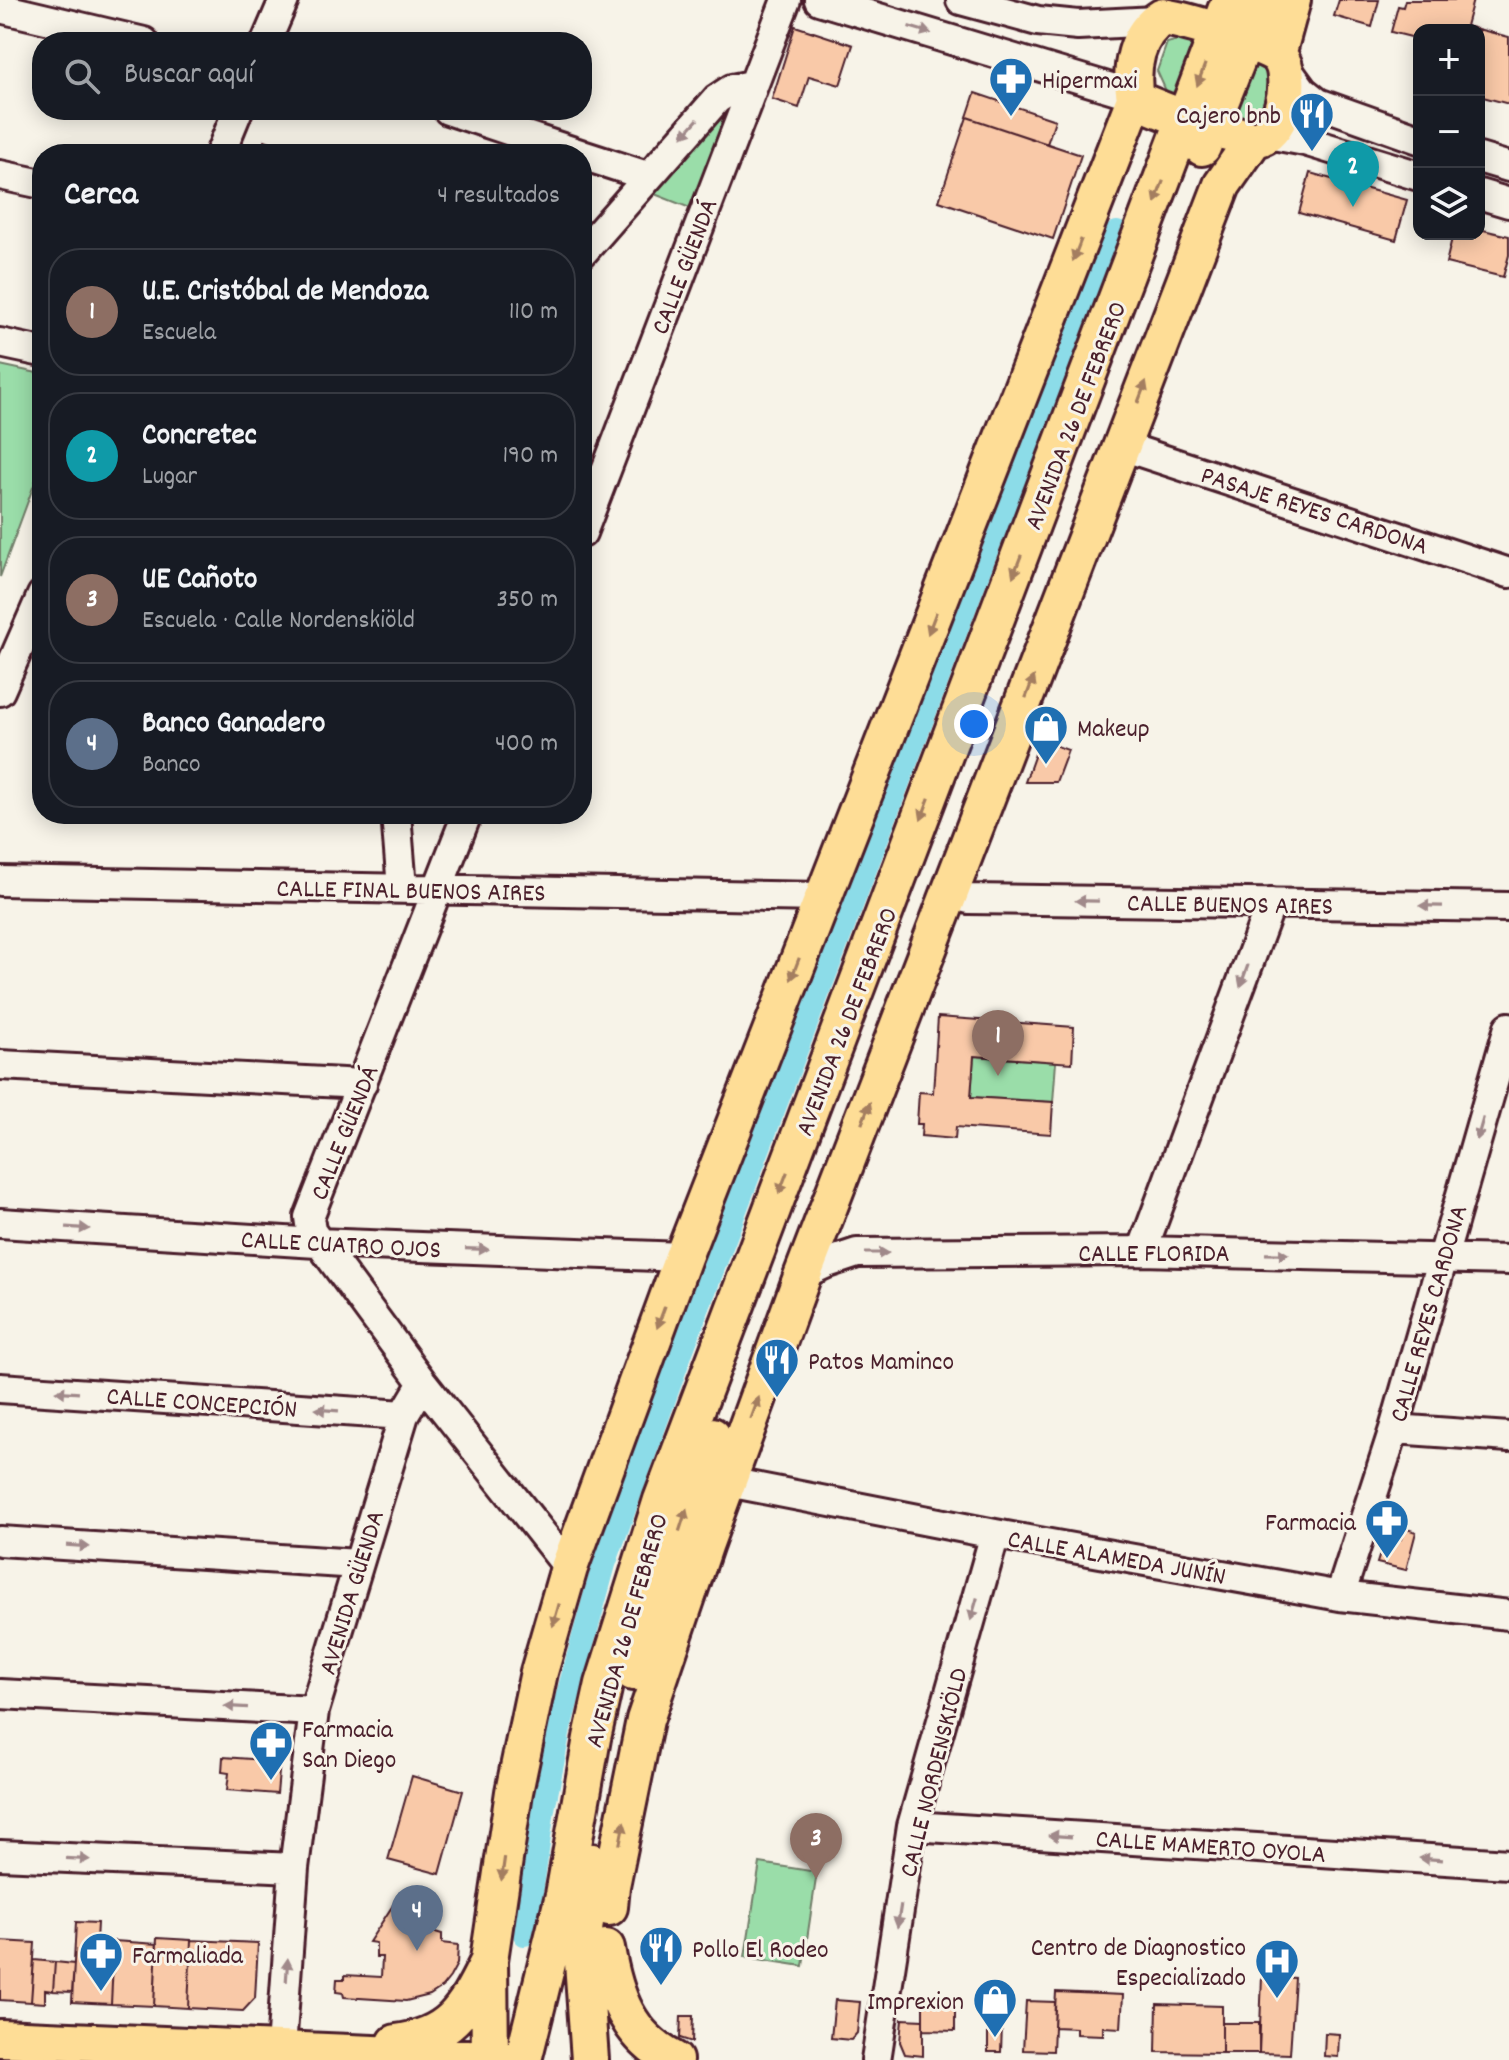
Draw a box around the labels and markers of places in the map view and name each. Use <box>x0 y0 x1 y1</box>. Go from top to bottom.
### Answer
pharmacy icon: Hipermaxi <box>987 55 1035 118</box>
place label: Hipermaxi <box>1042 64 1138 101</box>
restaurant icon: Cajero bnb <box>1288 90 1336 153</box>
place label: Cajero bnb <box>1176 99 1281 136</box>
pin: 2 <box>1327 141 1379 207</box>
shop icon: Makeup <box>1022 703 1070 766</box>
place label: Makeup <box>1077 712 1150 749</box>
pin: 1 <box>972 1010 1024 1076</box>
restaurant icon: Patos Maminco <box>753 1336 801 1399</box>
place label: Patos Maminco <box>808 1345 954 1382</box>
pharmacy icon: Farmacia <box>1363 1497 1411 1560</box>
place label: Farmacia <box>1265 1506 1357 1543</box>
place label: Farmacia San Diego <box>302 1713 396 1780</box>
pharmacy icon: Farmacia San Diego <box>247 1719 295 1782</box>
pin: 3 <box>790 1813 842 1879</box>
pin: 4 <box>391 1885 443 1951</box>
restaurant icon: Pollo El Rodeo <box>637 1924 685 1987</box>
pharmacy icon: Farmaliada <box>77 1930 125 1993</box>
place label: Centro de Diagnostico Especializado <box>1031 1931 1246 1998</box>
place label: Pollo El Rodeo <box>692 1933 829 1970</box>
hospital icon: Centro de Diagnostico Especializado <box>1253 1937 1301 2000</box>
place label: Farmaliada <box>132 1939 244 1976</box>
shop icon: Imprexion <box>971 1976 1019 2039</box>
place label: Imprexion <box>867 1985 964 2022</box>

